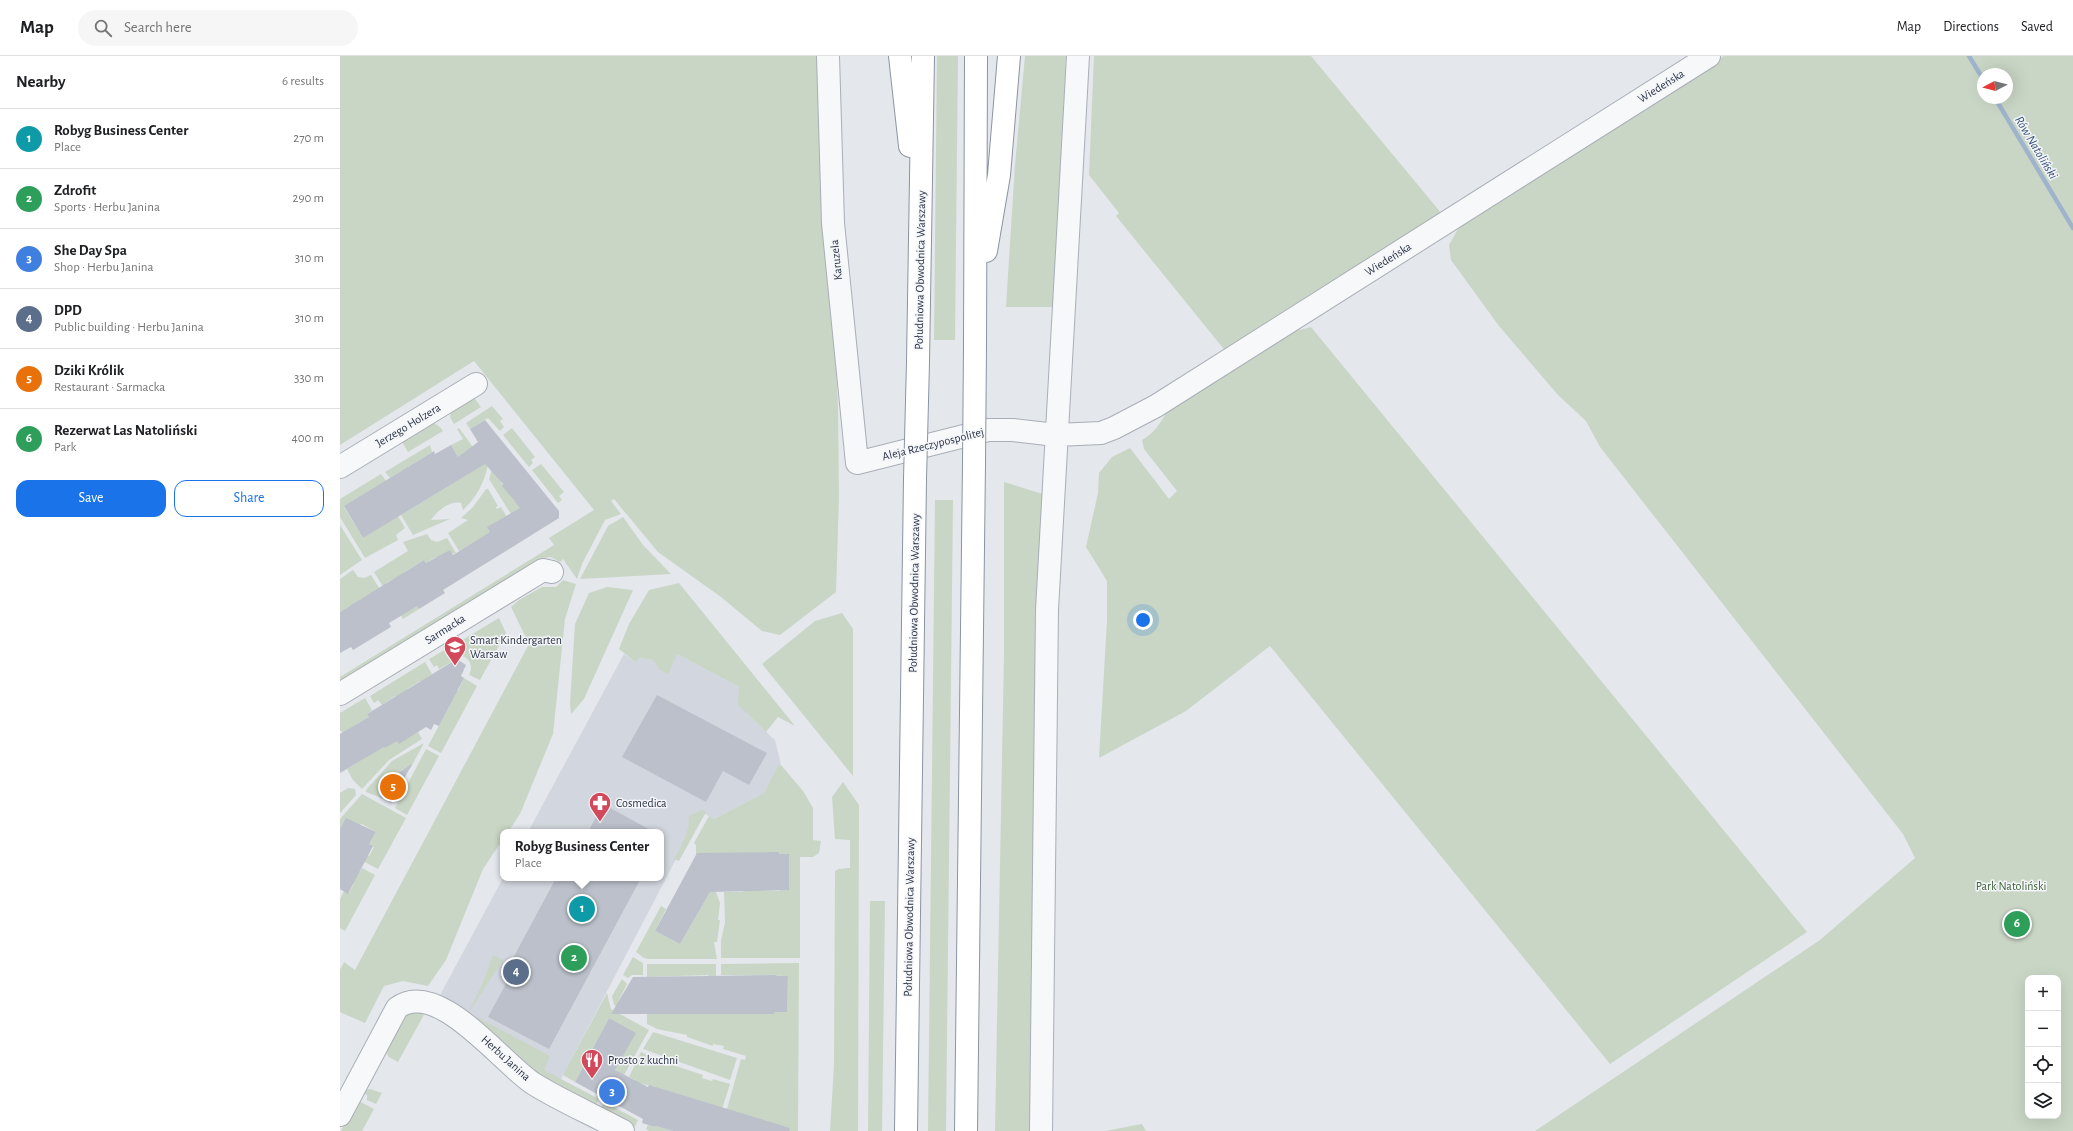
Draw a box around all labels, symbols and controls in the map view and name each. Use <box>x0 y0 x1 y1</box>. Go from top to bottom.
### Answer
search box <box>78 10 358 46</box>
icon: search <box>92 17 114 39</box>
text: Map <box>20 18 54 37</box>
text: Search here <box>124 20 192 35</box>
text: Map <box>1897 20 1921 34</box>
text: Directions <box>1943 20 1999 34</box>
text: Saved <box>2021 20 2053 34</box>
street label: Wiedeńska <box>1636 67 1687 105</box>
north arrow <box>1977 68 2013 104</box>
text: Nearby <box>16 73 66 90</box>
text: 6 results <box>282 75 324 88</box>
water label: Rów Natoliński <box>2012 114 2060 182</box>
text: Robyg Business Center <box>54 123 188 138</box>
text: 1 <box>27 132 31 145</box>
text: 270 m <box>293 132 324 145</box>
text: Place <box>54 141 81 154</box>
text: Zdrofit <box>54 183 96 198</box>
street label: Południowa Obwodnica Warszawy <box>913 190 928 350</box>
text: 2 <box>26 192 32 205</box>
text: 290 m <box>293 192 324 205</box>
text: Sports · Herbu Janina <box>54 201 160 214</box>
street label: Karuzela <box>828 239 844 281</box>
street label: Wiedeńska <box>1363 240 1414 278</box>
text: She Day Spa <box>54 243 127 258</box>
text: 3 <box>26 252 32 265</box>
text: 310 m <box>295 252 324 265</box>
text: Shop · Herbu Janina <box>54 261 154 274</box>
text: DPD <box>54 303 82 318</box>
text: 4 <box>26 312 32 325</box>
text: 310 m <box>295 312 324 325</box>
text: Public building · Herbu Janina <box>54 321 204 334</box>
text: Dziki Królik <box>54 363 124 378</box>
text: 5 <box>26 372 32 385</box>
text: 330 m <box>294 372 324 385</box>
text: Restaurant · Sarmacka <box>54 381 165 394</box>
street label: Jerzego Holzera <box>374 401 443 449</box>
text: Rezerwat Las Natoliński <box>54 423 197 438</box>
street label: Aleja Rzeczypospolitej <box>881 426 985 463</box>
text: 6 <box>26 432 32 445</box>
text: 400 m <box>291 432 324 445</box>
text: Park <box>54 441 76 454</box>
button: Save <box>16 480 166 517</box>
button: Share <box>174 480 324 517</box>
street label: Południowa Obwodnica Warszawy <box>907 513 922 673</box>
your location <box>1133 610 1153 630</box>
street label: Sarmacka <box>423 612 468 646</box>
school or university icon: Smart Kindergarten Warsaw <box>442 634 468 667</box>
place label: Smart Kindergarten Warsaw <box>470 634 562 660</box>
pin: 5 <box>380 772 406 802</box>
pharmacy icon: Cosmedica <box>587 790 613 823</box>
place label: Cosmedica <box>616 797 667 809</box>
popup <box>500 829 664 881</box>
street label: Południowa Obwodnica Warszawy <box>902 837 917 997</box>
text: Robyg Business Center <box>515 839 649 854</box>
text: Place <box>515 857 542 870</box>
park label: Park Natoliński <box>1976 880 2046 892</box>
pin: 1 <box>569 894 595 924</box>
pin: 6 <box>2004 909 2030 939</box>
pin: 2 <box>561 943 587 973</box>
pin: 4 <box>503 957 529 987</box>
map controls <box>2025 975 2061 1119</box>
button: + <box>2025 975 2061 1011</box>
button: − <box>2025 1011 2061 1047</box>
street label: Herbu Janina <box>479 1033 533 1083</box>
restaurant icon: Prosto z kuchni <box>579 1047 605 1080</box>
button: locate <box>2025 1047 2061 1083</box>
place label: Prosto z kuchni <box>608 1054 678 1066</box>
pin: 3 <box>599 1077 625 1107</box>
button: layers <box>2025 1083 2061 1119</box>

